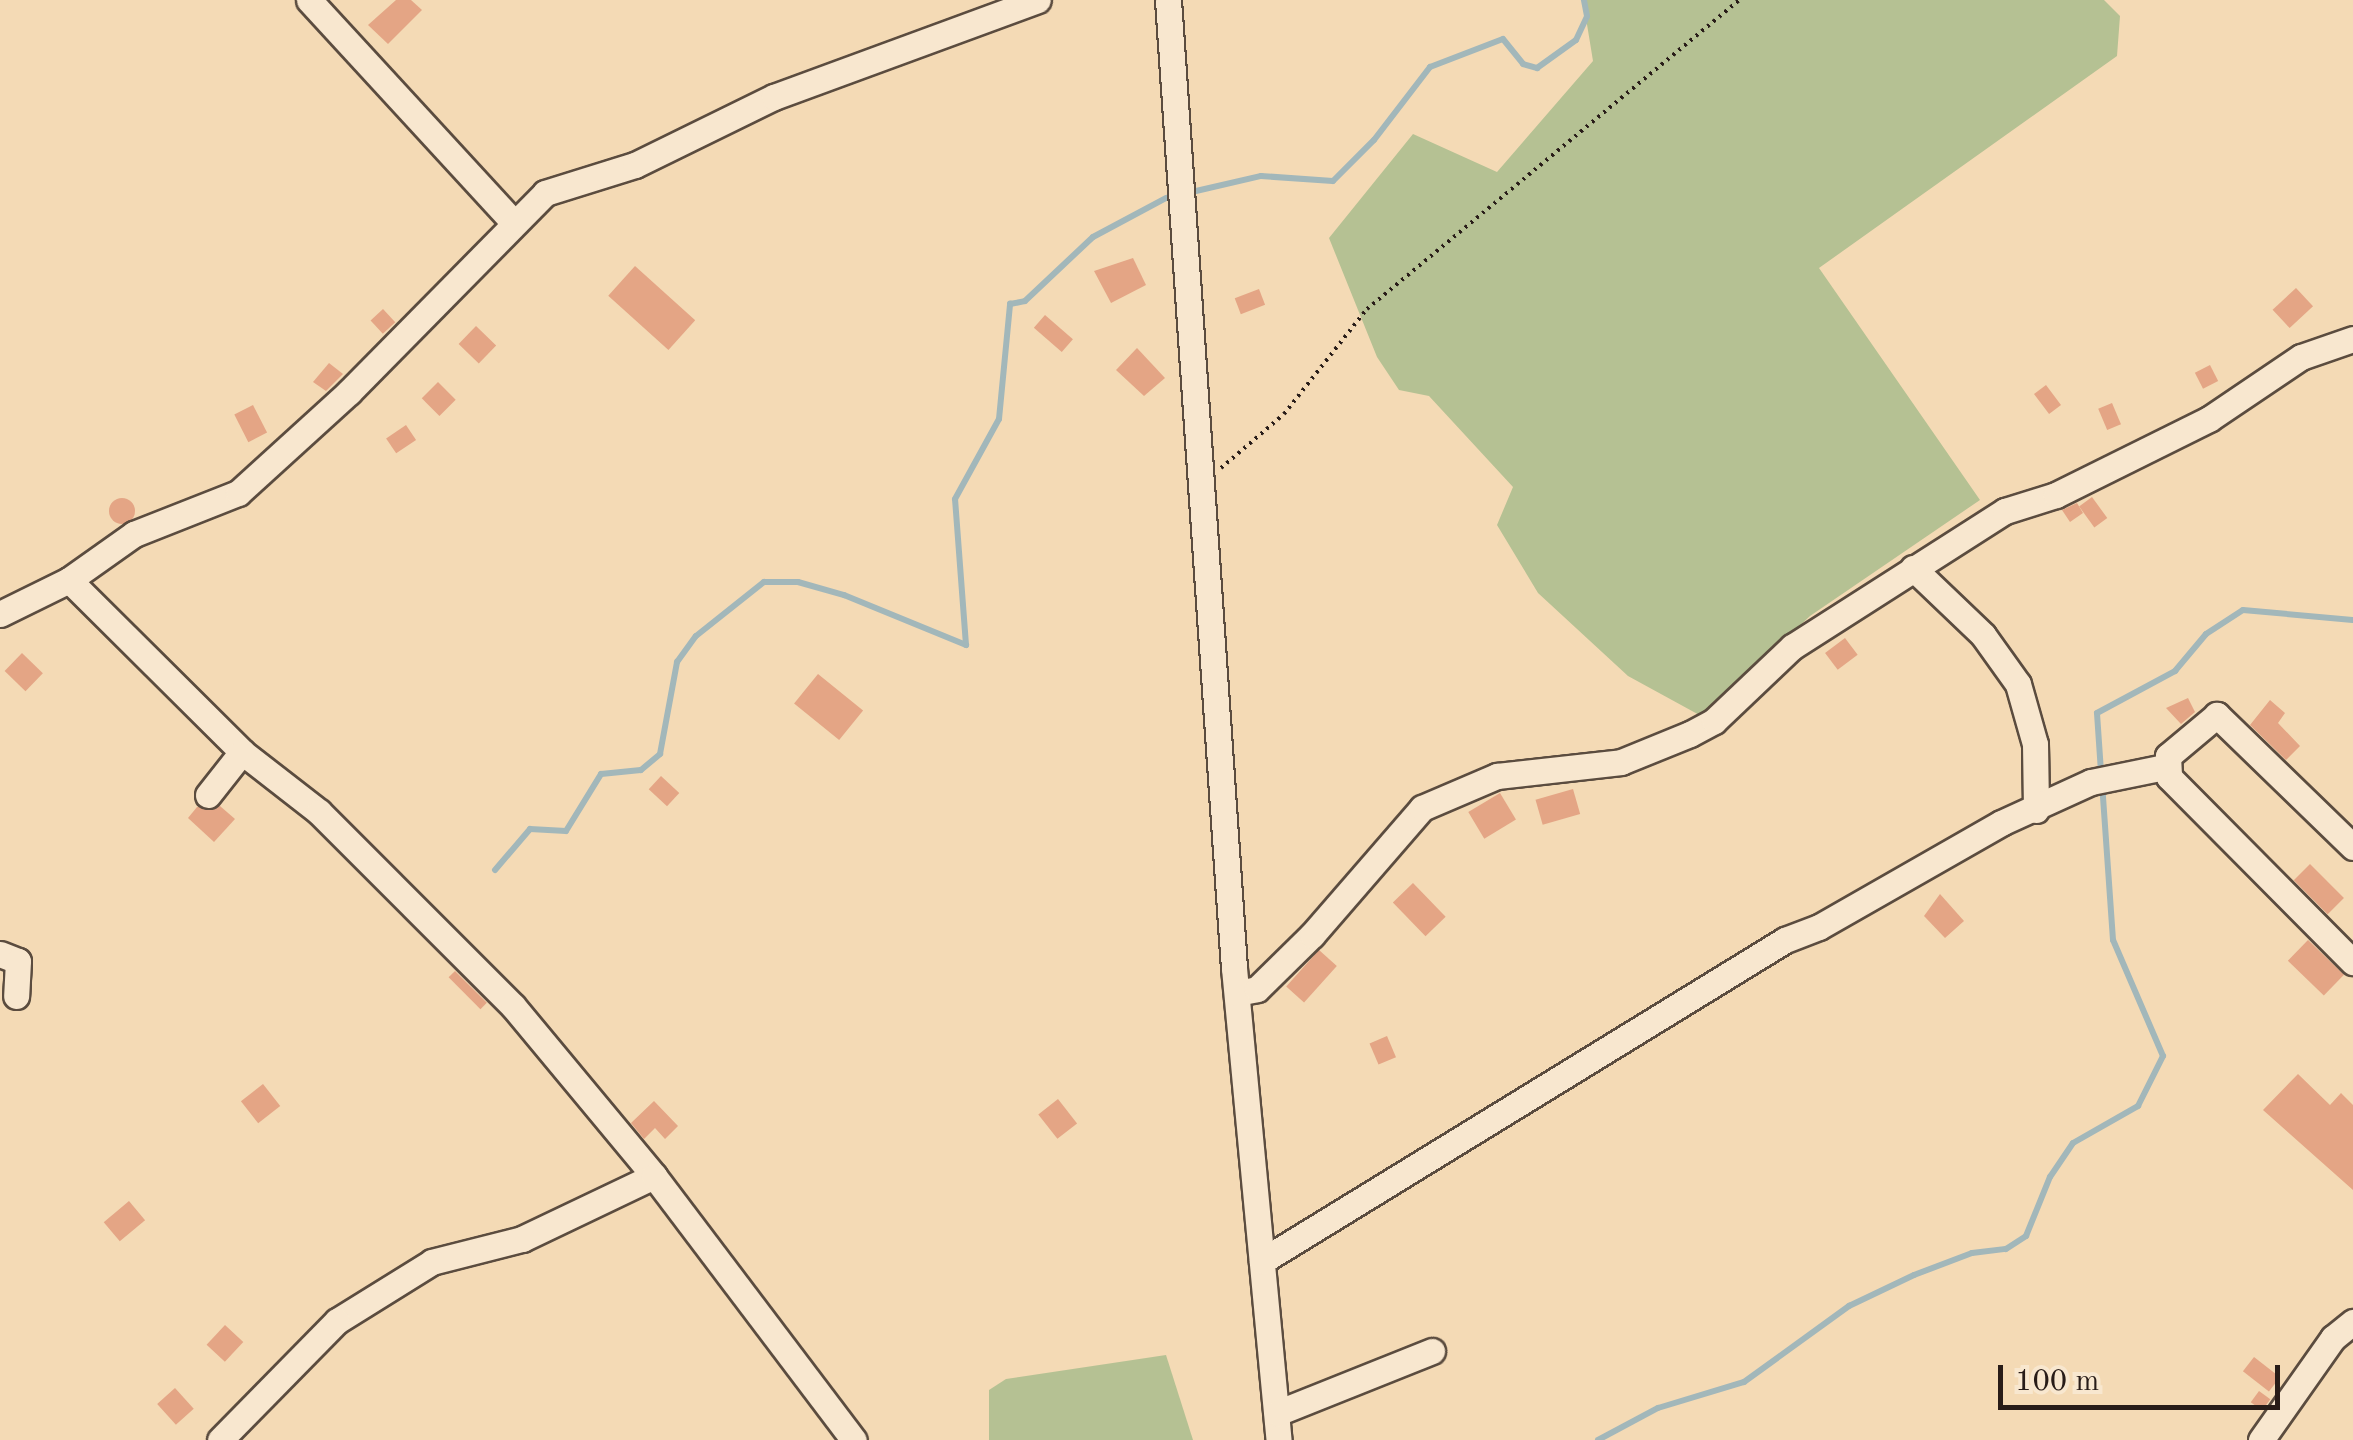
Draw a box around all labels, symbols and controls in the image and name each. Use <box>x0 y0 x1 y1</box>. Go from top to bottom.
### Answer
scale bar <box>2003 1345 2286 1407</box>
text: 100 m <box>2015 1367 2099 1397</box>

